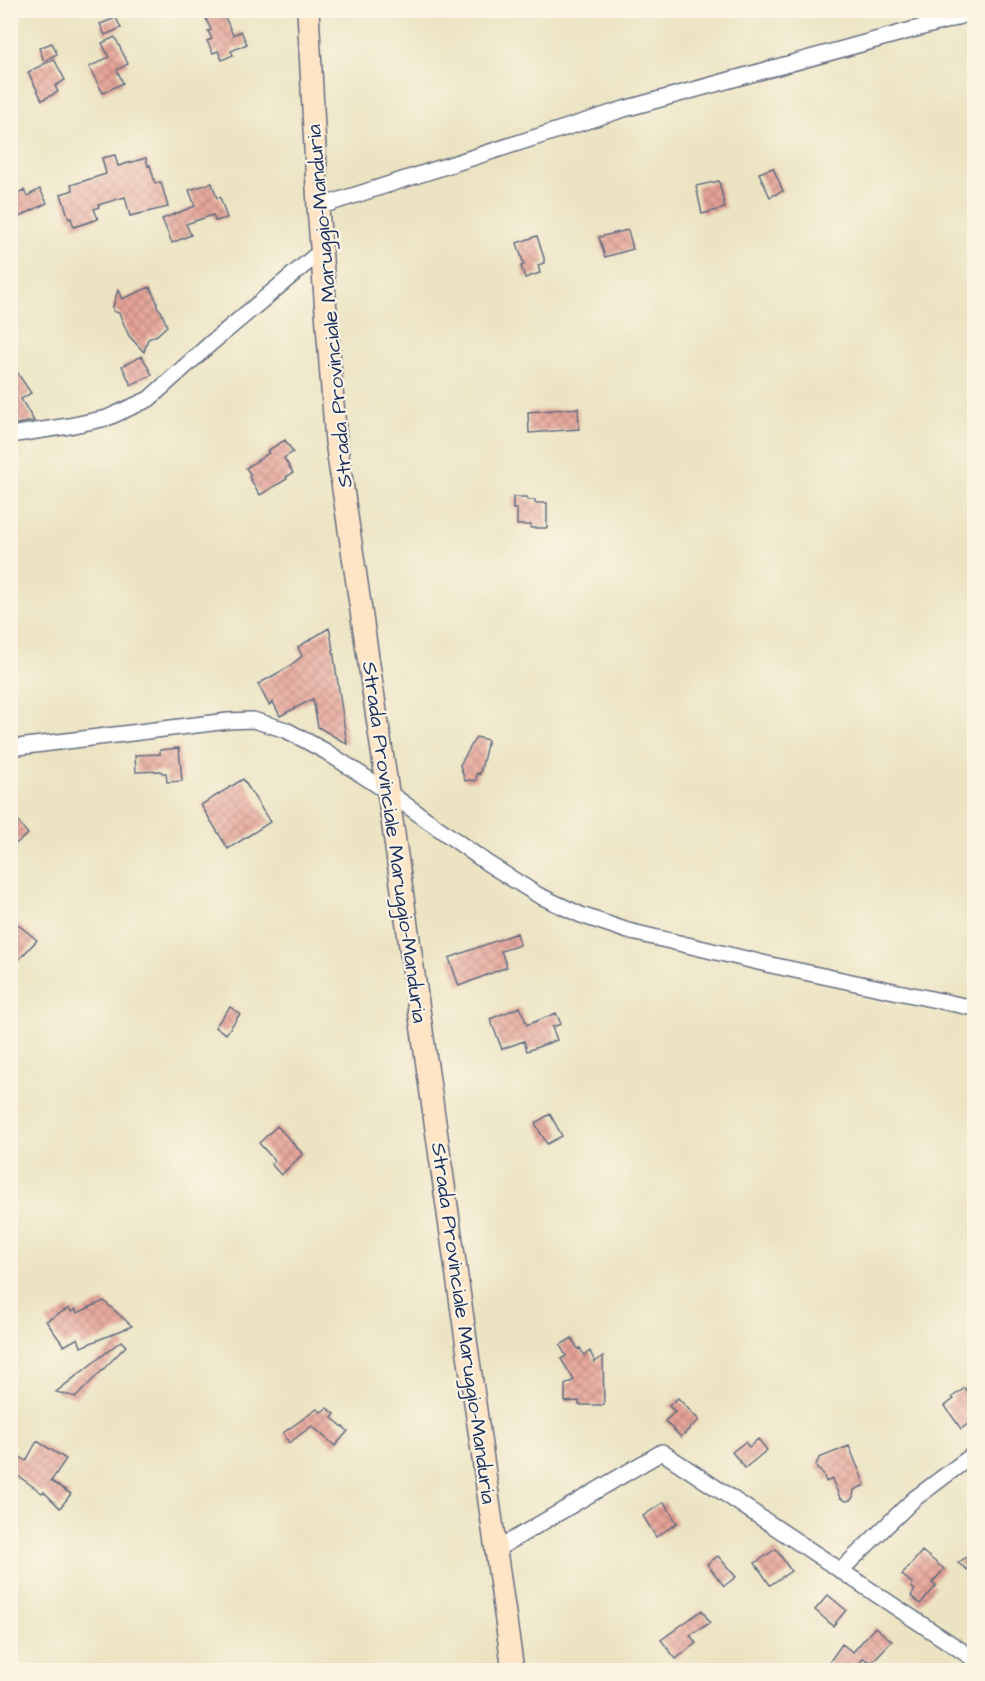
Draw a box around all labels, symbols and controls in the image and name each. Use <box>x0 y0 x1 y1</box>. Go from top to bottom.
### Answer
street label: Strada Provinciale Maruggio-Manduria <box>299 123 362 489</box>
street label: Strada Provinciale Maruggio-Manduria <box>353 660 434 1025</box>
street label: Strada Provinciale Maruggio-Manduria <box>422 1141 503 1506</box>

